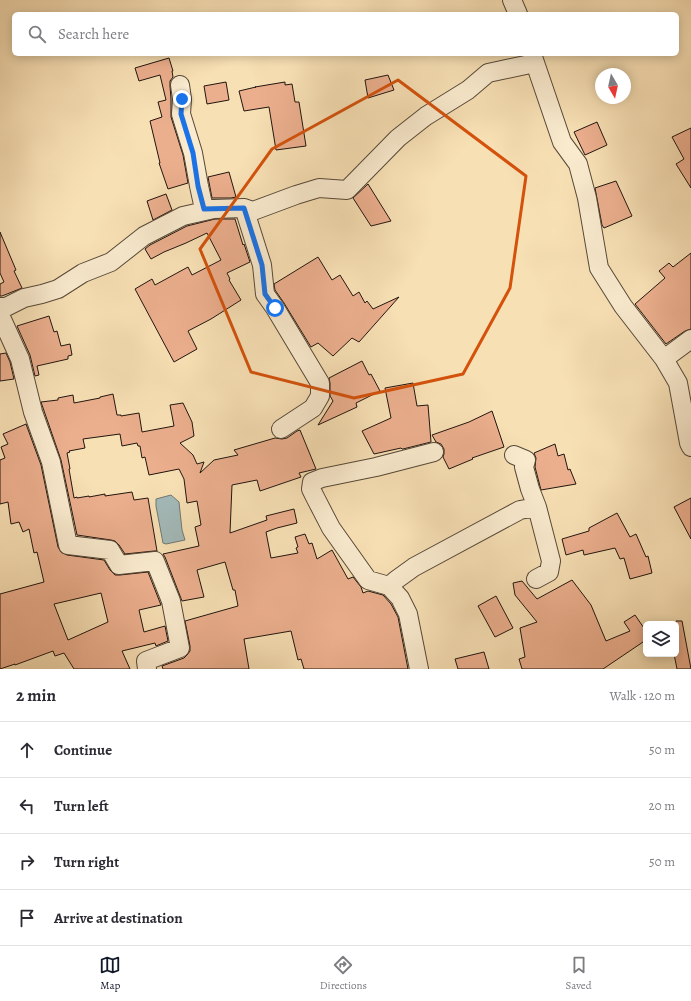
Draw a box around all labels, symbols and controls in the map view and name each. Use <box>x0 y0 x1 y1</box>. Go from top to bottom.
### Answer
search box <box>12 12 679 56</box>
icon: search <box>26 23 48 45</box>
text: Search here <box>58 24 129 44</box>
north arrow <box>595 68 631 104</box>
route end <box>173 90 191 108</box>
route start <box>266 299 284 317</box>
map controls <box>643 621 679 657</box>
button: layers <box>643 621 679 657</box>
text: 2 min <box>16 684 56 707</box>
text: Walk · 120 m <box>610 687 675 704</box>
icon: ahead <box>16 739 38 761</box>
text: Continue <box>54 740 112 760</box>
text: 50 m <box>649 741 675 758</box>
icon: left <box>16 795 38 817</box>
text: Turn left <box>54 796 109 816</box>
text: 20 m <box>649 797 675 814</box>
icon: right <box>16 851 38 873</box>
text: Turn right <box>54 852 119 872</box>
text: 50 m <box>649 853 675 870</box>
icon: arrive <box>16 907 38 929</box>
text: Arrive at destination <box>54 908 183 928</box>
tab: Map <box>99 954 121 993</box>
tab: Directions <box>320 954 367 993</box>
tab: Saved <box>566 954 592 993</box>

